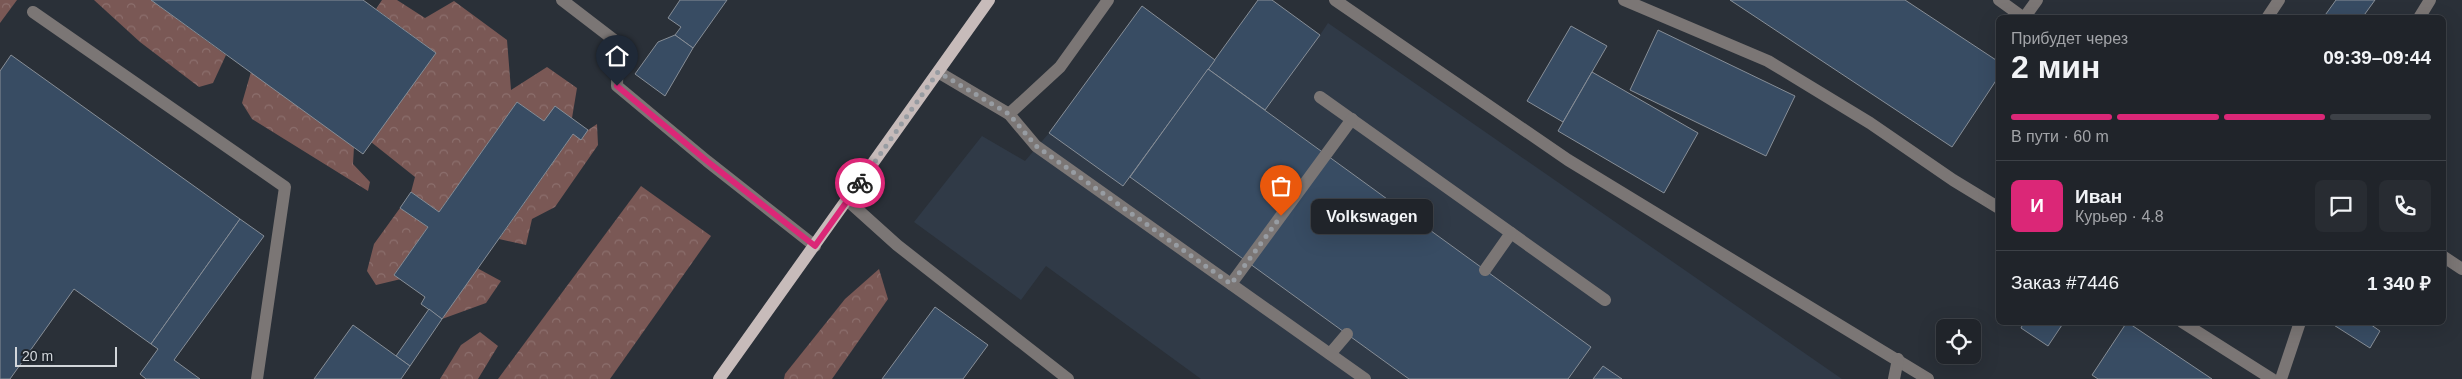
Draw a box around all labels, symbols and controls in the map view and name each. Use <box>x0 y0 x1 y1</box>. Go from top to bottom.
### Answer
text: Прибудет через <box>2011 30 2128 47</box>
pin <box>596 35 638 86</box>
icon: home <box>603 42 631 70</box>
text: 09:39–09:44 <box>2323 47 2431 68</box>
text: 2 мин <box>2011 49 2100 85</box>
text: В пути · 60 m <box>2011 128 2109 145</box>
courier <box>835 158 885 208</box>
pin <box>1260 165 1302 216</box>
icon: bike <box>846 169 874 197</box>
icon: bag <box>1267 172 1295 200</box>
button: chat <box>2315 180 2367 232</box>
button: phone <box>2379 180 2431 232</box>
text: Иван <box>2075 186 2122 207</box>
text: И <box>2030 195 2044 216</box>
callout: Volkswagen <box>1311 198 1434 234</box>
text: Volkswagen <box>1326 208 1418 225</box>
text: Курьер · 4.8 <box>2075 208 2164 225</box>
text: Заказ #7446 <box>2011 272 2119 293</box>
text: 1 340 ₽ <box>2367 273 2431 294</box>
map controls <box>1936 319 1981 364</box>
button: locate <box>1936 319 1981 364</box>
scale bar <box>15 344 118 367</box>
text: 20 m <box>22 348 53 364</box>

